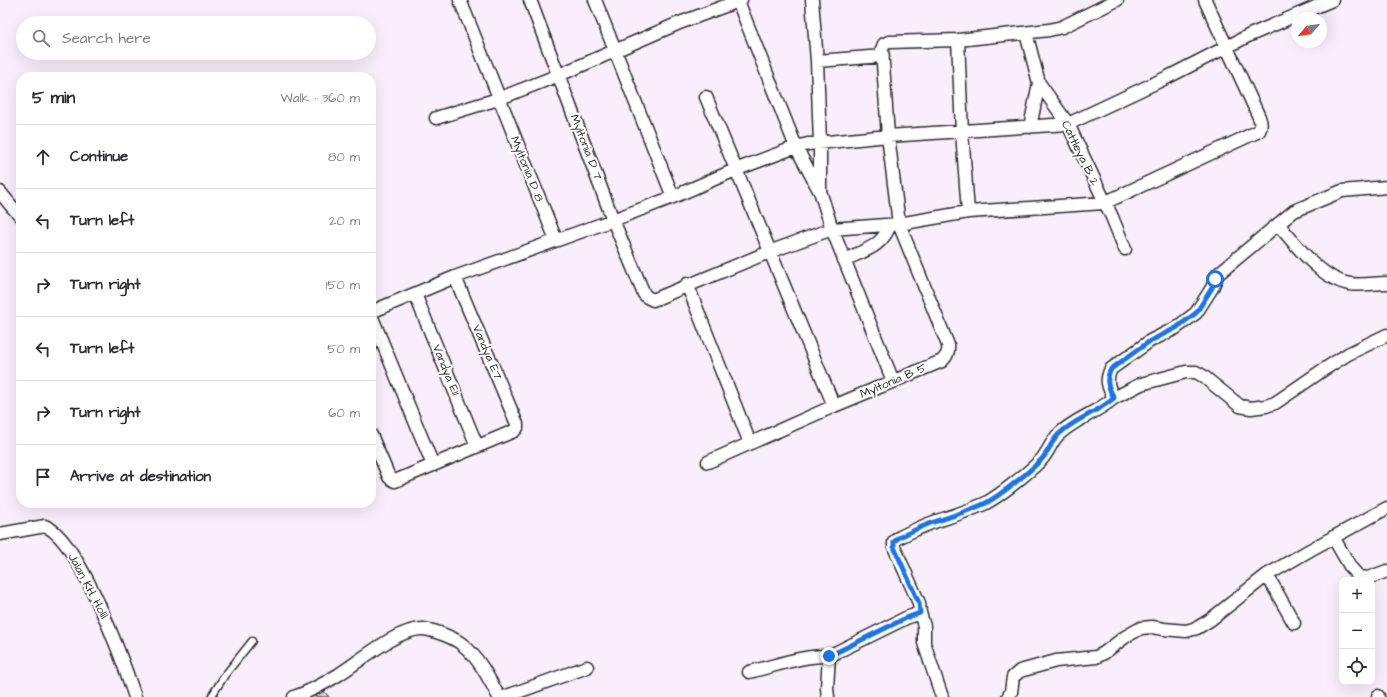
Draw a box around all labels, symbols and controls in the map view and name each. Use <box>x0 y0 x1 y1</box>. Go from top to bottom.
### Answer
north arrow <box>1291 12 1327 48</box>
search box <box>16 16 376 60</box>
icon: search <box>30 27 52 49</box>
text: Search here <box>62 28 151 49</box>
text: 5 min <box>32 86 75 110</box>
text: Walk · 360 m <box>281 89 360 107</box>
street label: Myltonia D 7 <box>565 112 606 183</box>
street label: Cattleya B 2 <box>1056 118 1103 189</box>
street label: Myltonia D 8 <box>505 134 548 205</box>
icon: ahead <box>32 146 54 168</box>
text: Continue <box>70 146 128 167</box>
text: 80 m <box>328 148 360 166</box>
icon: left <box>32 210 54 232</box>
text: Turn left <box>70 210 134 231</box>
text: 20 m <box>329 212 360 230</box>
route start <box>1206 270 1224 288</box>
icon: right <box>32 274 54 296</box>
text: Turn right <box>70 274 141 295</box>
text: 150 m <box>326 276 360 294</box>
street label: Vandya E7 <box>467 322 506 383</box>
icon: left <box>32 338 54 360</box>
text: Turn left <box>70 338 134 359</box>
text: 50 m <box>327 340 360 358</box>
street label: Vandya E11 <box>427 342 464 399</box>
street label: Myltonia B 5 <box>857 359 930 404</box>
icon: right <box>32 402 54 424</box>
text: Turn right <box>70 402 141 423</box>
text: 60 m <box>328 404 360 422</box>
icon: arrive <box>32 466 54 488</box>
text: Arrive at destination <box>70 466 211 487</box>
street label: Jalan KH. Holil <box>64 550 112 622</box>
map controls <box>1339 577 1375 685</box>
button: + <box>1339 577 1375 613</box>
button: − <box>1339 613 1375 649</box>
route end <box>820 647 838 665</box>
button: locate <box>1339 649 1375 685</box>

